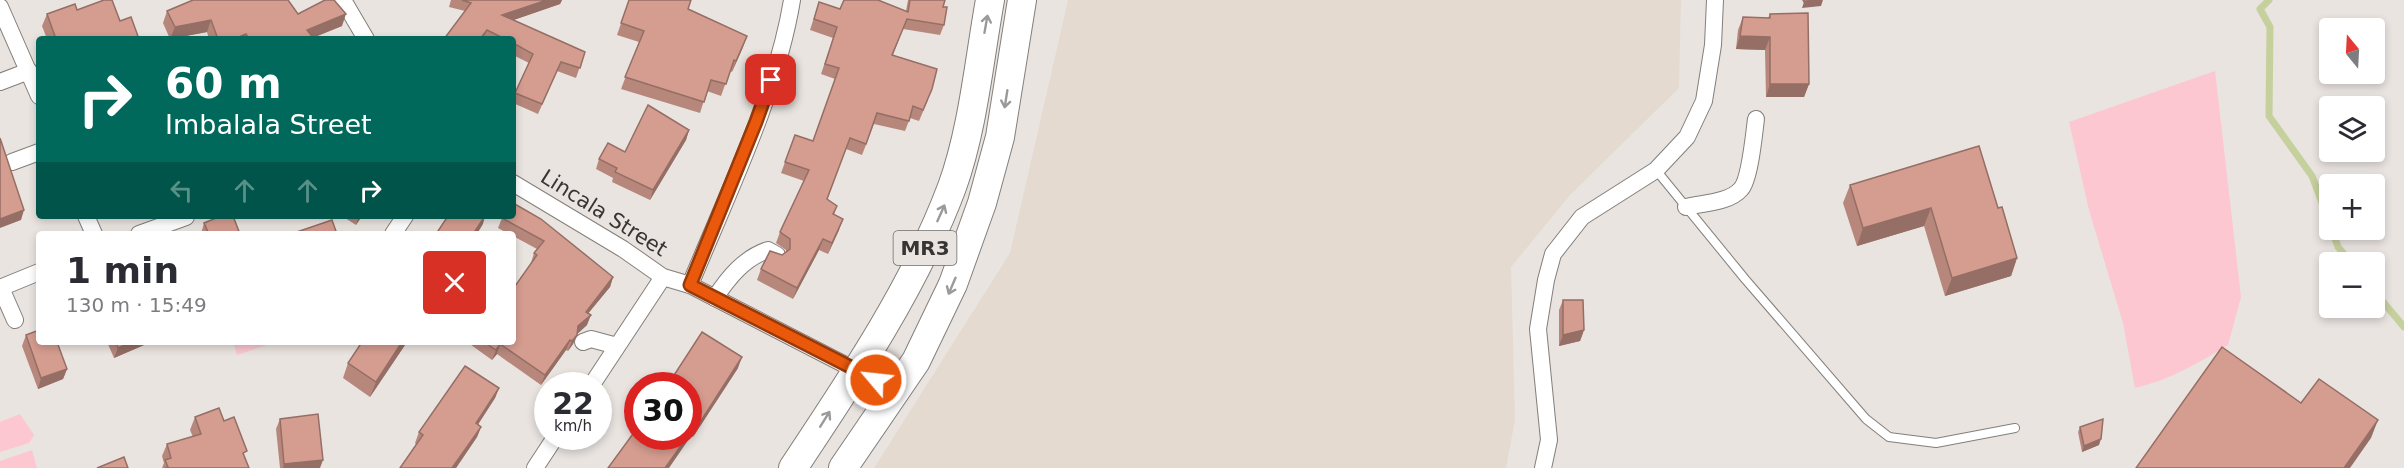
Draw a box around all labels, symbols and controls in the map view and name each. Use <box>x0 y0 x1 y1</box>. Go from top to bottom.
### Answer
one-way arrow <box>981 14 992 34</box>
north arrow <box>2319 18 2385 84</box>
map controls <box>2319 18 2385 318</box>
pin <box>745 54 796 105</box>
text: 60 m <box>165 59 282 108</box>
icon: right <box>66 60 144 138</box>
icon: arrive <box>754 63 787 96</box>
one-way arrow <box>1001 89 1012 109</box>
button: layers <box>2319 96 2385 162</box>
text: Imbalala Street <box>165 109 372 140</box>
street label: Lincala Street <box>536 165 672 261</box>
icon: left <box>165 174 198 207</box>
icon: ahead <box>228 174 261 207</box>
icon: ahead <box>291 174 324 207</box>
icon: right <box>354 174 387 207</box>
button: + <box>2319 174 2385 240</box>
one-way arrow <box>935 204 947 222</box>
road number: MR3 <box>894 231 956 265</box>
text: 1 min <box>66 250 179 291</box>
button: close <box>423 251 486 314</box>
button: − <box>2319 252 2385 318</box>
one-way arrow <box>946 276 957 295</box>
text: 130 m · 15:49 <box>66 293 207 317</box>
position arrow <box>844 348 908 412</box>
speed limit sign: 30 <box>624 372 702 450</box>
text: 22 <box>552 386 594 421</box>
one-way arrow <box>819 411 831 428</box>
text: km/h <box>554 417 592 435</box>

